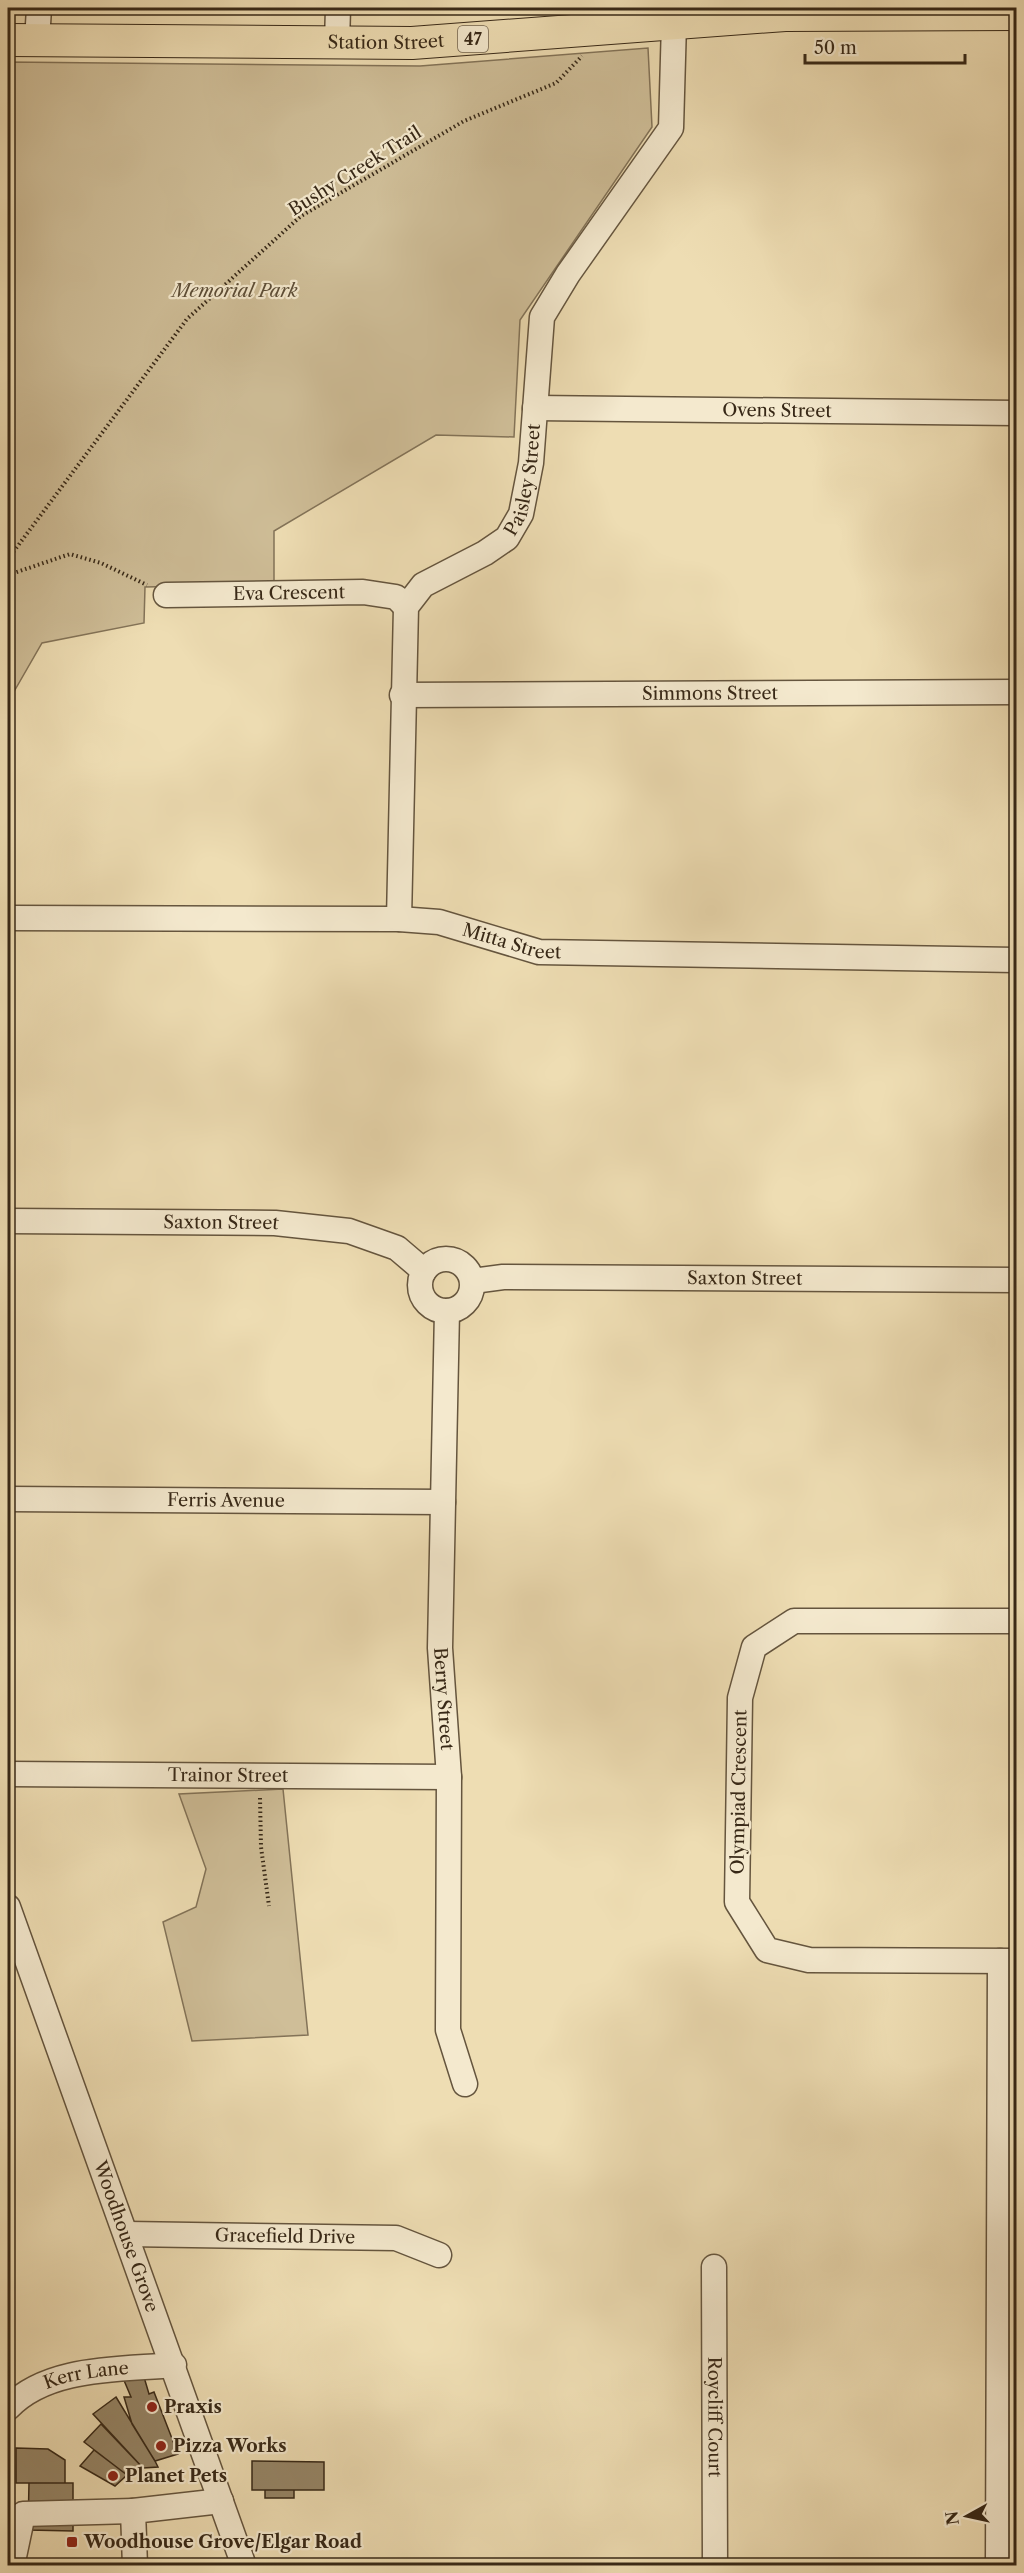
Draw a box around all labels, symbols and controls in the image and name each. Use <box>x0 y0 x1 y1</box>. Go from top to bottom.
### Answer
road number: 47 <box>458 26 488 52</box>
scale bar <box>805 27 966 65</box>
street label: Station Street <box>328 30 446 54</box>
text: 50 m <box>814 37 857 59</box>
street label: Bushy Creek Trail <box>285 121 425 221</box>
park label: Memorial Park <box>170 280 298 302</box>
street label: Ovens Street <box>722 399 832 422</box>
street label: Paisley Street <box>500 422 545 540</box>
street label: Eva Crescent <box>233 581 346 605</box>
street label: Simmons Street <box>642 682 779 705</box>
street label: Mitta Street <box>460 919 562 963</box>
street label: Saxton Street <box>163 1211 280 1234</box>
street label: Saxton Street <box>687 1267 803 1290</box>
street label: Ferris Avenue <box>167 1489 285 1512</box>
street label: Berry Street <box>429 1647 458 1752</box>
street label: Olympiad Crescent <box>727 1709 751 1875</box>
street label: Trainor Street <box>168 1764 289 1787</box>
street label: Woodhouse Grove <box>88 2157 163 2315</box>
street label: Gracefield Drive <box>215 2224 355 2248</box>
street label: Kerr Lane <box>41 2357 129 2394</box>
street label: Roycliff Court <box>703 2357 726 2478</box>
place label: Praxis <box>164 2396 222 2418</box>
marker: Praxis <box>145 2400 159 2414</box>
place label: Pizza Works <box>173 2435 287 2457</box>
marker: Pizza Works <box>154 2439 168 2453</box>
place label: Planet Pets <box>125 2465 227 2487</box>
marker: Planet Pets <box>106 2469 120 2483</box>
north arrow <box>937 2486 997 2546</box>
text: N <box>941 2510 963 2526</box>
place label: Woodhouse Grove/Elgar Road <box>83 2531 362 2553</box>
marker: Woodhouse Grove/Elgar Road <box>65 2535 79 2549</box>

